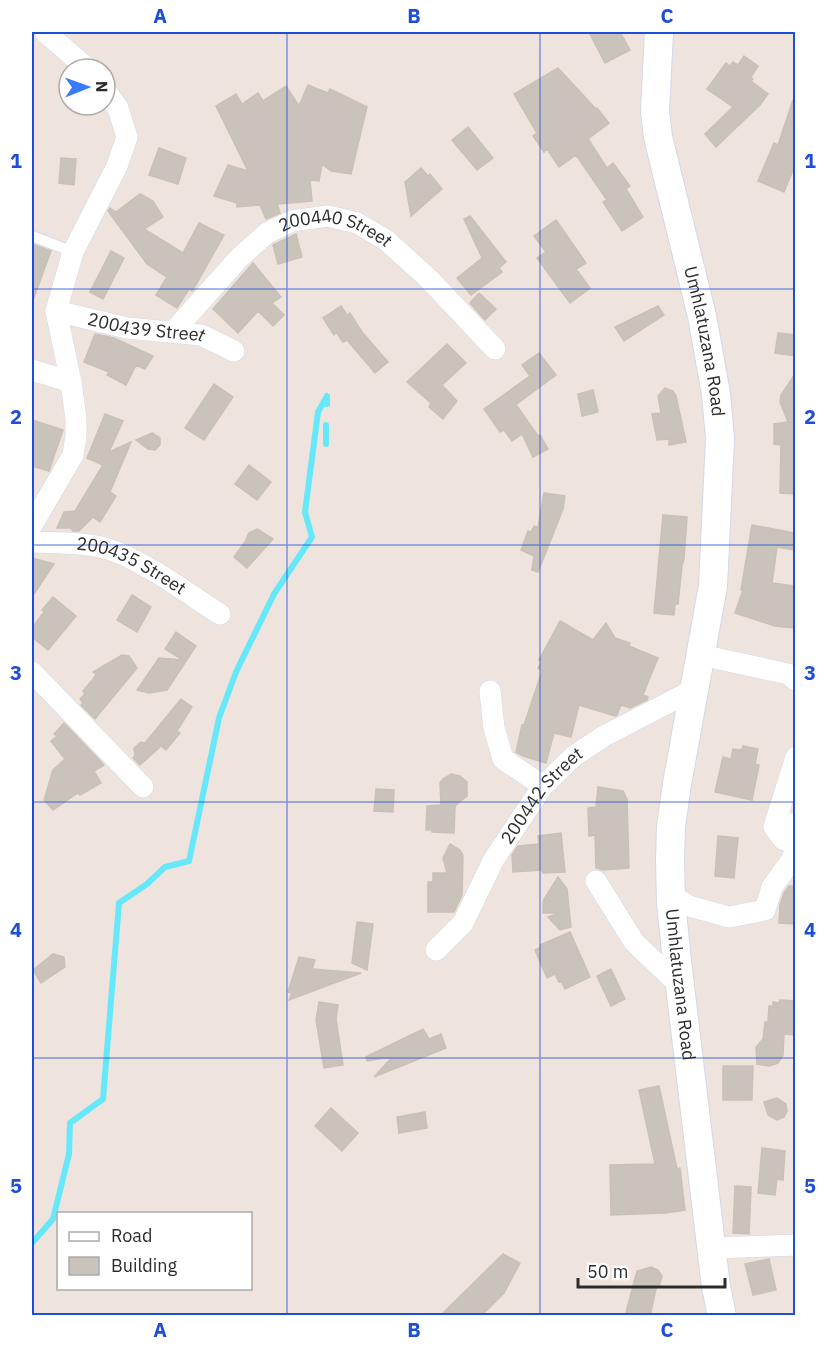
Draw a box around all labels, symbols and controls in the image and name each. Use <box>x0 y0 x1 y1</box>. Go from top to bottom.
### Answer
text: A <box>153 2 167 29</box>
text: B <box>407 2 421 29</box>
text: C <box>660 2 674 29</box>
north arrow <box>57 57 117 117</box>
text: N <box>92 81 112 93</box>
text: 1 <box>10 147 22 174</box>
text: 1 <box>804 147 816 174</box>
street label: 200440 Street <box>274 204 398 252</box>
street label: Umhlatuzana Road <box>679 264 730 417</box>
street label: 200439 Street <box>85 307 210 347</box>
text: 2 <box>10 403 22 430</box>
text: 2 <box>804 403 816 430</box>
street label: 200435 Street <box>76 532 191 599</box>
text: 3 <box>10 659 22 686</box>
text: 3 <box>804 659 816 686</box>
street label: 200442 Street <box>495 742 587 848</box>
street label: Umhlatuzana Road <box>661 907 701 1062</box>
text: 4 <box>10 916 22 943</box>
text: 4 <box>804 916 816 943</box>
text: 5 <box>10 1172 22 1199</box>
text: 5 <box>804 1172 816 1199</box>
legend <box>57 1212 252 1290</box>
text: Road <box>111 1224 152 1247</box>
scale bar <box>578 1251 725 1289</box>
text: Building <box>111 1254 178 1277</box>
text: 50 m <box>587 1260 629 1283</box>
text: A <box>153 1316 167 1343</box>
text: B <box>407 1316 421 1343</box>
text: C <box>660 1316 674 1343</box>

